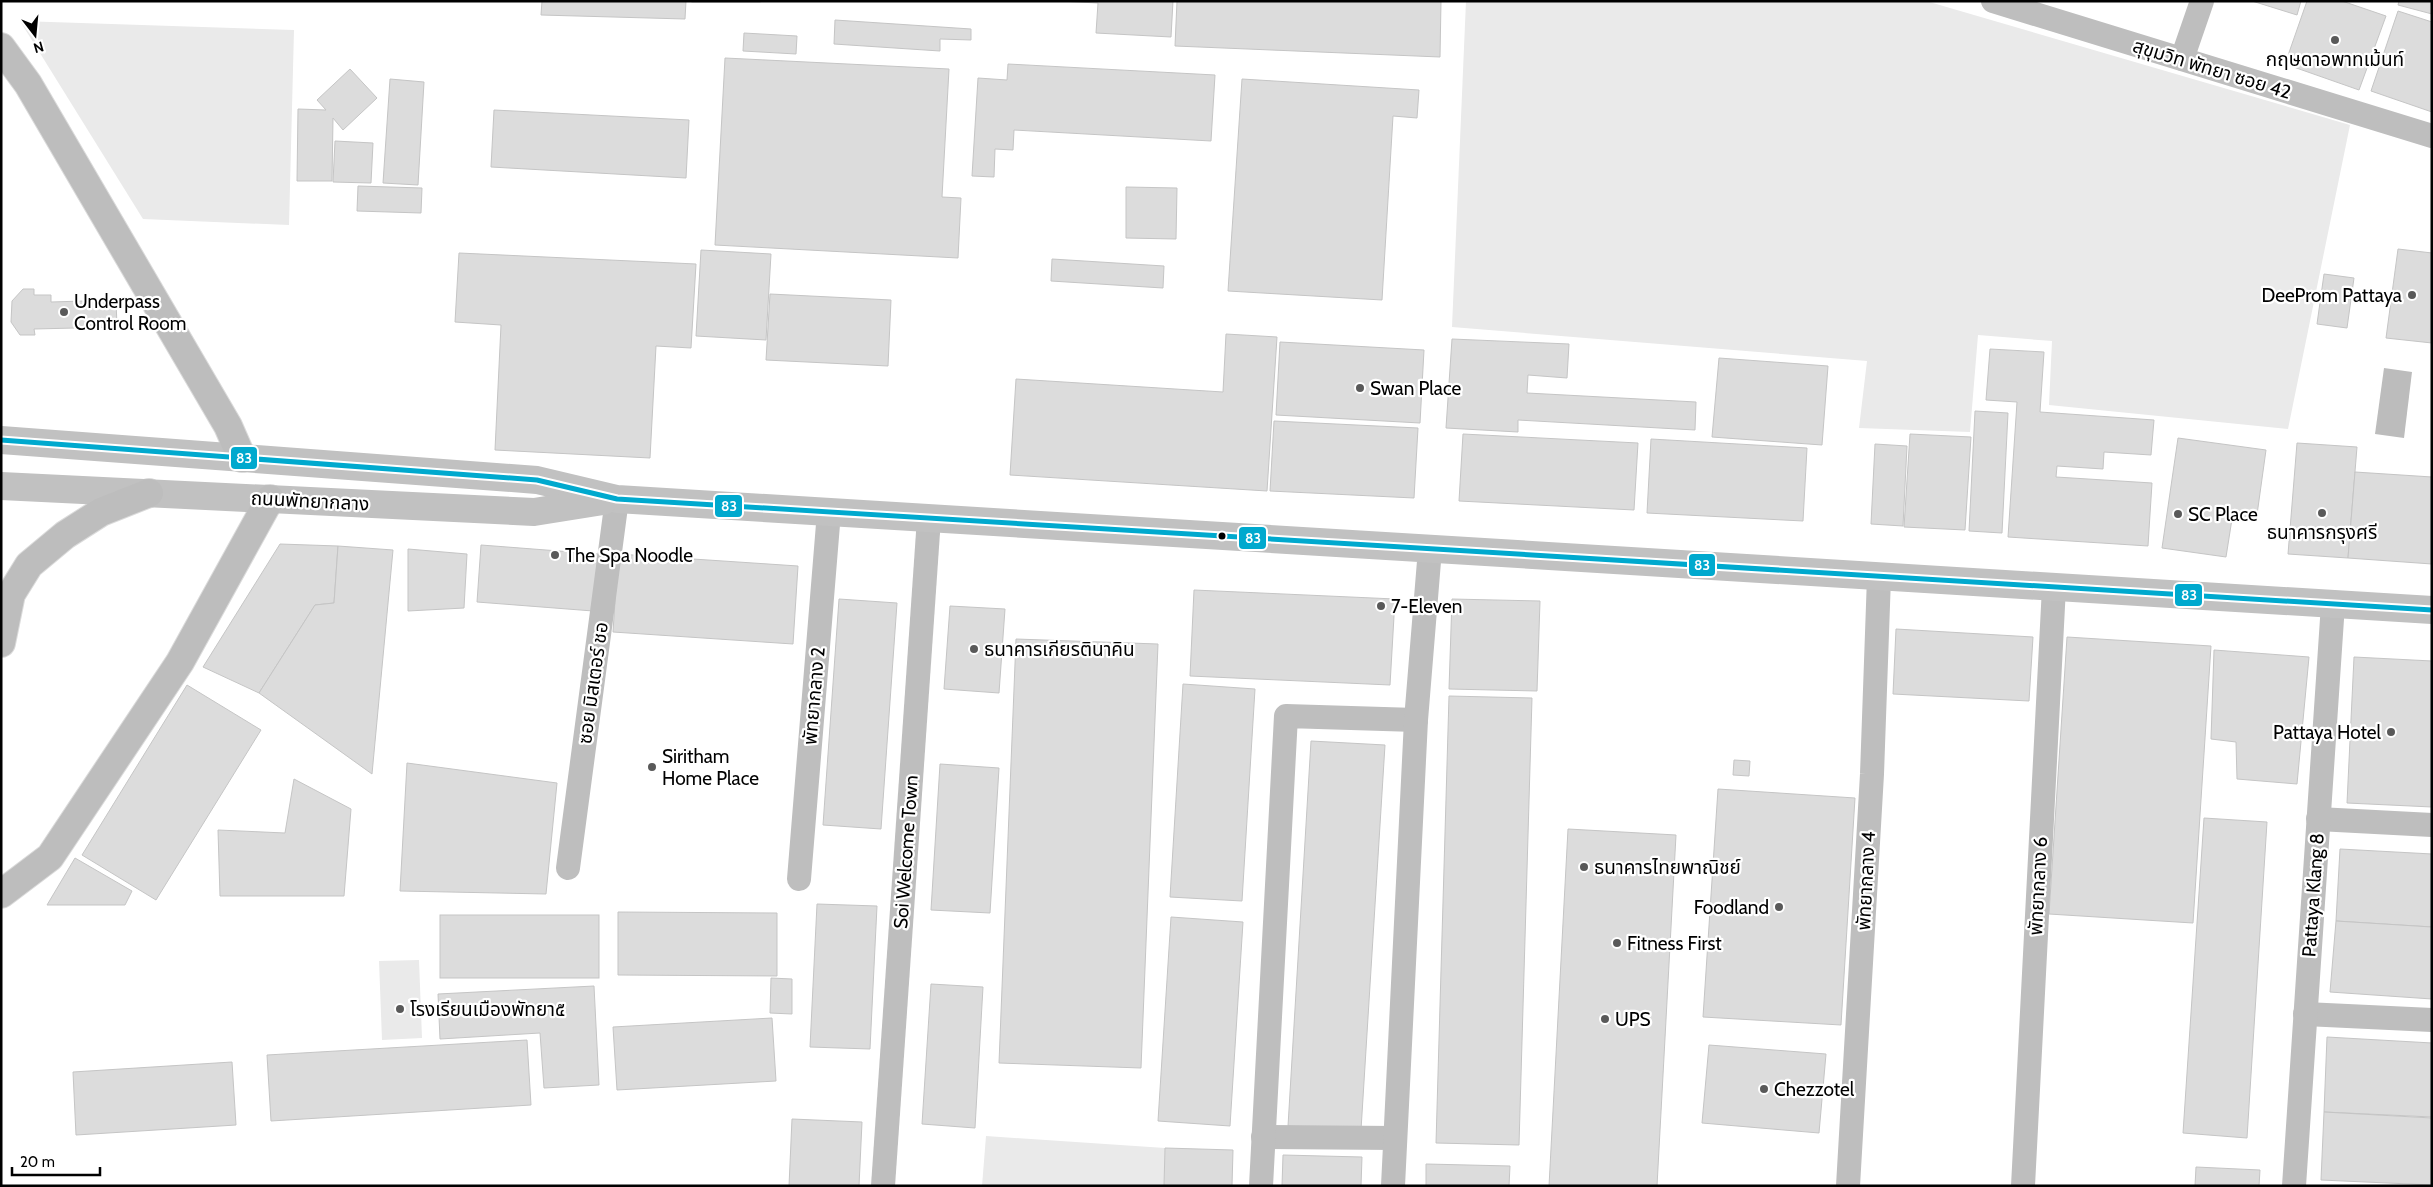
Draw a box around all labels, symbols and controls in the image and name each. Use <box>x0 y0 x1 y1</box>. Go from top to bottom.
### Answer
north arrow <box>10 10 60 60</box>
street label: สุขุมวิท พัทยา ซอย 42 <box>2130 34 2294 104</box>
marker: กฤษดาอพาทเม้นท์ <box>2329 34 2341 46</box>
text: N <box>31 37 46 58</box>
place label: กฤษดาอพาทเม้นท์ <box>2266 48 2404 71</box>
place label: DeeProm Pattaya <box>2262 284 2402 307</box>
marker: DeeProm Pattaya <box>2406 289 2418 301</box>
place label: Underpass Control Room <box>74 290 186 335</box>
marker: Underpass Control Room <box>58 306 70 318</box>
place label: Swan Place <box>1370 377 1461 400</box>
marker: Swan Place <box>1354 382 1366 394</box>
line badge: 83 <box>230 446 258 470</box>
text: 83 <box>236 449 252 467</box>
street label: ถนนพัทยากลาง <box>250 486 370 516</box>
line badge: 83 <box>714 494 743 518</box>
text: 83 <box>721 497 737 515</box>
place label: SC Place <box>2188 503 2258 526</box>
marker: ธนาคารกรุงศรี <box>2316 507 2328 519</box>
marker: SC Place <box>2172 508 2184 520</box>
place label: ธนาคารกรุงศรี <box>2267 521 2377 544</box>
line badge: 83 <box>1238 526 1267 550</box>
text: 83 <box>1245 529 1261 547</box>
unlabelled marker <box>1217 531 1227 541</box>
place label: The Spa Noodle <box>565 544 693 567</box>
marker: The Spa Noodle <box>549 549 561 561</box>
line badge: 83 <box>1688 553 1716 577</box>
text: 83 <box>1694 556 1710 574</box>
line badge: 83 <box>2174 583 2203 607</box>
text: 83 <box>2181 586 2197 604</box>
place label: 7-Eleven <box>1391 595 1462 618</box>
marker: 7-Eleven <box>1375 600 1387 612</box>
street label: ซอย มิสเตอร์ ชอ <box>573 621 613 745</box>
place label: ธนาคารเกียรตินาคิน <box>984 638 1135 661</box>
marker: ธนาคารเกียรตินาคิน <box>968 643 980 655</box>
street label: พัทยากลาง 2 <box>798 646 830 746</box>
place label: Pattaya Hotel <box>2273 721 2382 744</box>
marker: Pattaya Hotel <box>2385 726 2397 738</box>
place label: Siritham Home Place <box>662 745 759 790</box>
marker: Siritham Home Place <box>646 761 658 773</box>
street label: Soi Welcome Town <box>889 774 923 930</box>
street label: พัทยากลาง 4 <box>1852 831 1880 931</box>
street label: Pattaya Klang 8 <box>2297 832 2329 958</box>
street label: พัทยากลาง 6 <box>2024 836 2052 936</box>
place label: ธนาคารไทยพาณิชย์ <box>1594 856 1741 879</box>
marker: ธนาคารไทยพาณิชย์ <box>1578 861 1590 873</box>
place label: Foodland <box>1694 896 1769 919</box>
marker: Foodland <box>1773 901 1785 913</box>
place label: Fitness First <box>1627 932 1722 955</box>
marker: Fitness First <box>1611 937 1623 949</box>
place label: โรงเรียนเมืองพัทยา๕ <box>410 998 565 1021</box>
marker: โรงเรียนเมืองพัทยา๕ <box>394 1003 406 1015</box>
place label: UPS <box>1615 1008 1651 1031</box>
marker: UPS <box>1599 1013 1611 1025</box>
place label: Chezzotel <box>1774 1078 1855 1101</box>
marker: Chezzotel <box>1758 1083 1770 1095</box>
scale bar <box>12 1144 100 1176</box>
text: 20 m <box>20 1153 55 1171</box>

